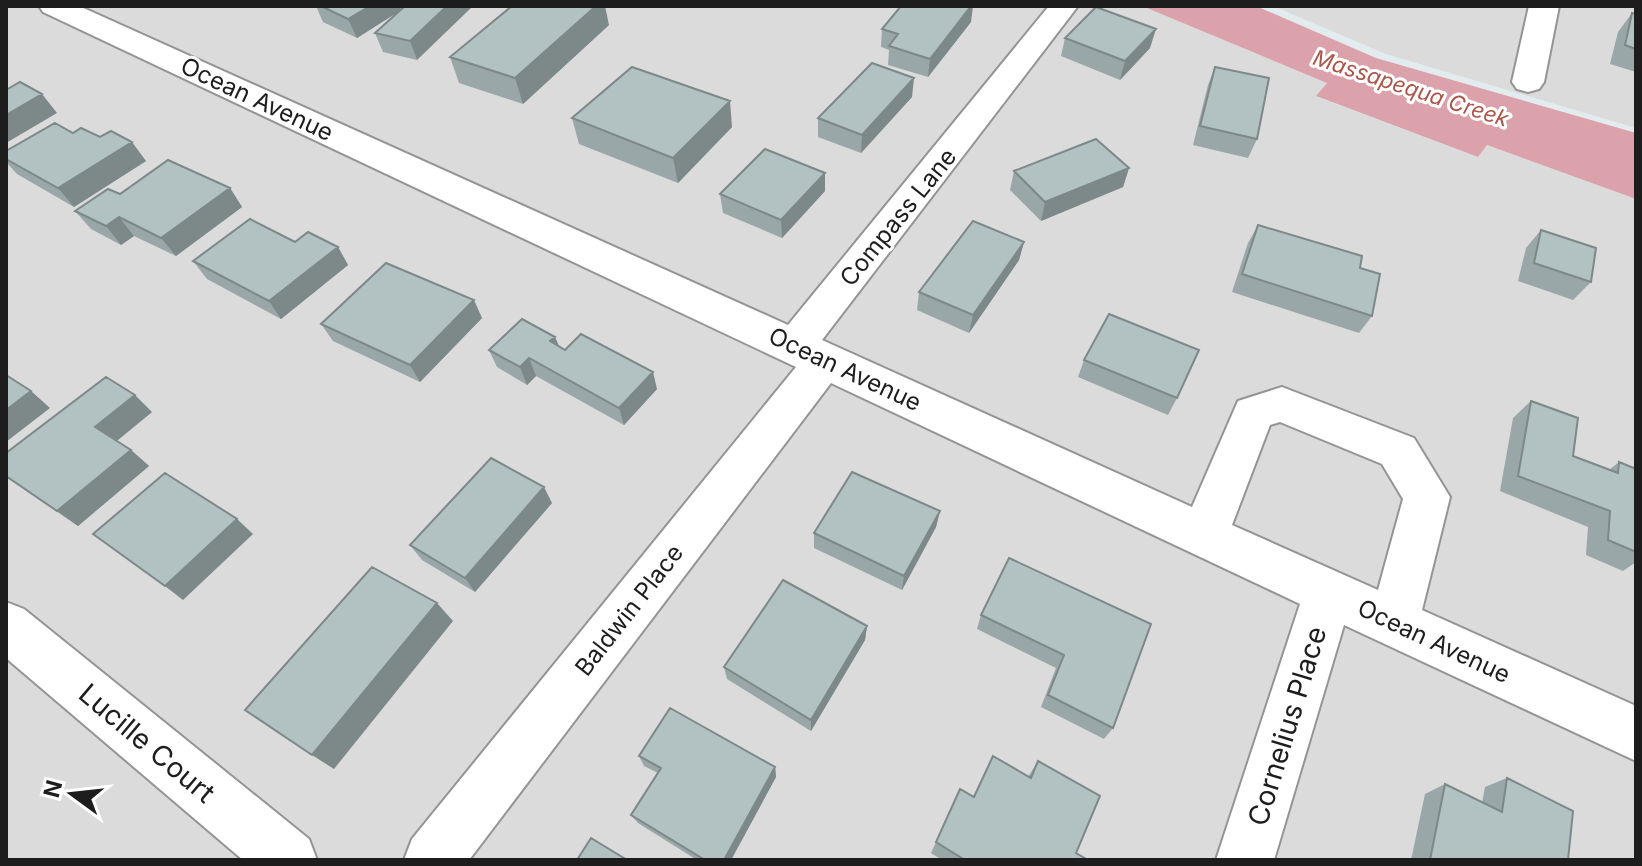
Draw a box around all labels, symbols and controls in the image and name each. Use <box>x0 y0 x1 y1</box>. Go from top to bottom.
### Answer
water label: Massapequa Creek <box>1310 44 1513 132</box>
street label: Ocean Avenue <box>176 51 338 147</box>
street label: Compass Lane <box>834 142 962 292</box>
street label: Ocean Avenue <box>764 321 926 417</box>
street label: Baldwin Place <box>569 539 689 681</box>
street label: Ocean Avenue <box>1353 593 1515 689</box>
street label: Cornelius Place <box>1241 622 1333 830</box>
street label: Lucille Court <box>72 676 222 810</box>
north arrow <box>32 754 112 834</box>
text: N <box>38 777 67 800</box>

